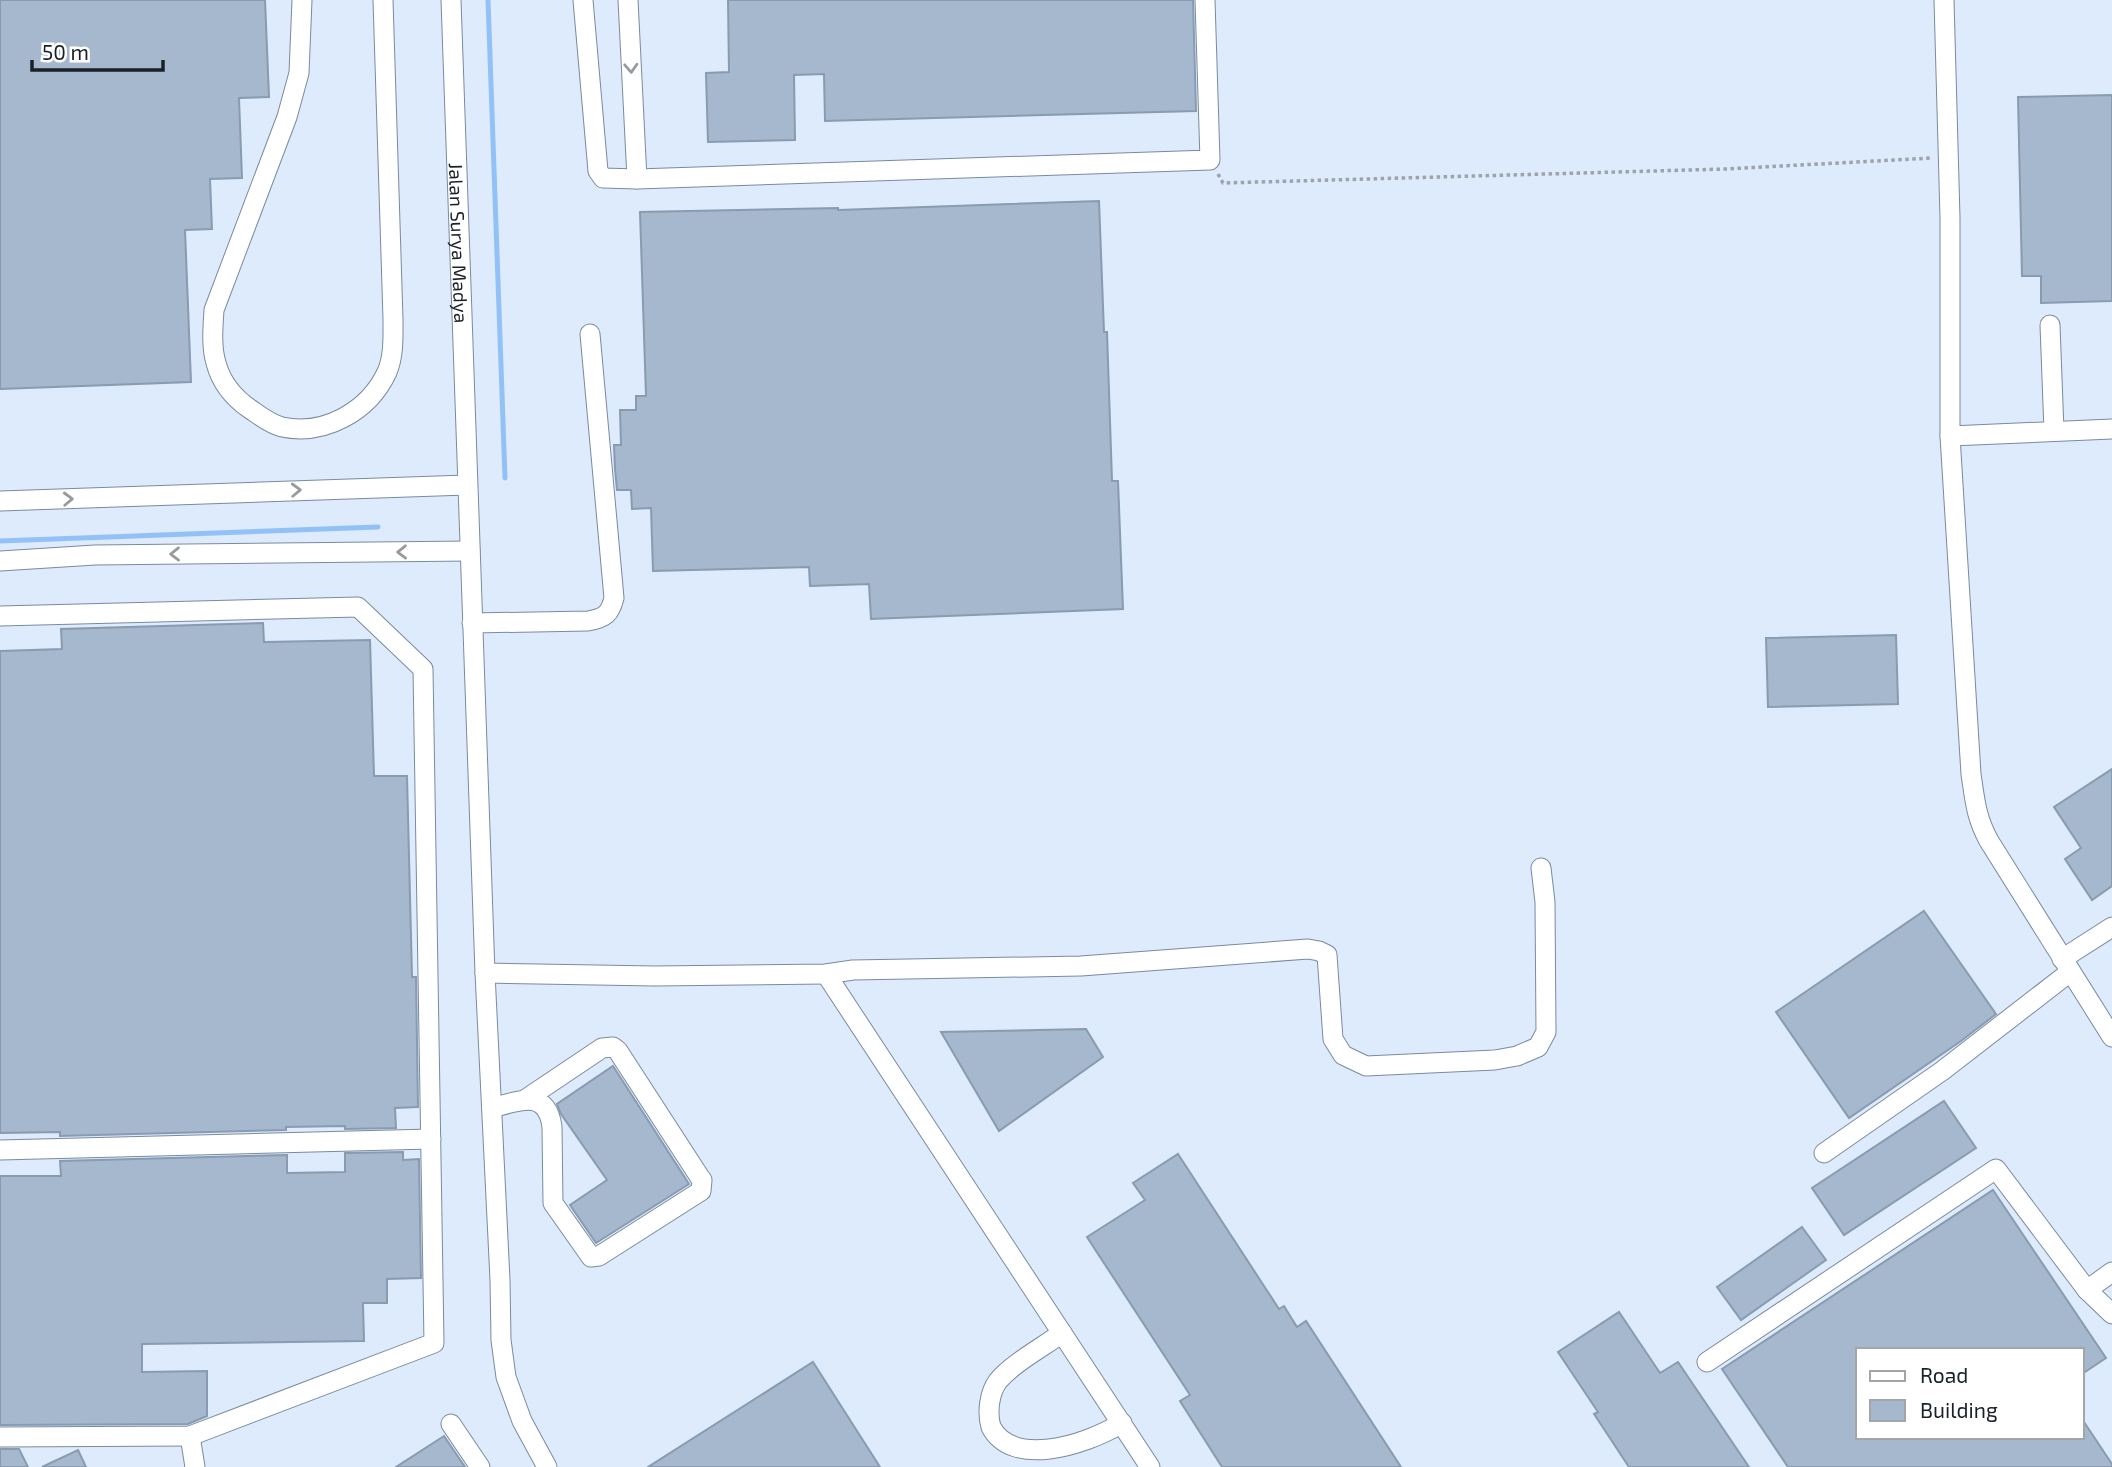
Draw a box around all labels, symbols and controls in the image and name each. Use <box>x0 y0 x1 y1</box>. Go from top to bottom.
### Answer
scale bar <box>32 28 163 72</box>
text: 50 m <box>42 39 89 64</box>
one-way arrow <box>624 63 639 74</box>
street label: Jalan Surya Madya <box>445 162 474 323</box>
one-way arrow <box>290 483 301 498</box>
one-way arrow <box>63 491 74 506</box>
one-way arrow <box>396 544 407 559</box>
one-way arrow <box>169 546 179 562</box>
legend <box>1856 1348 2084 1439</box>
text: Road <box>1920 1362 1968 1387</box>
text: Building <box>1920 1397 1998 1422</box>

